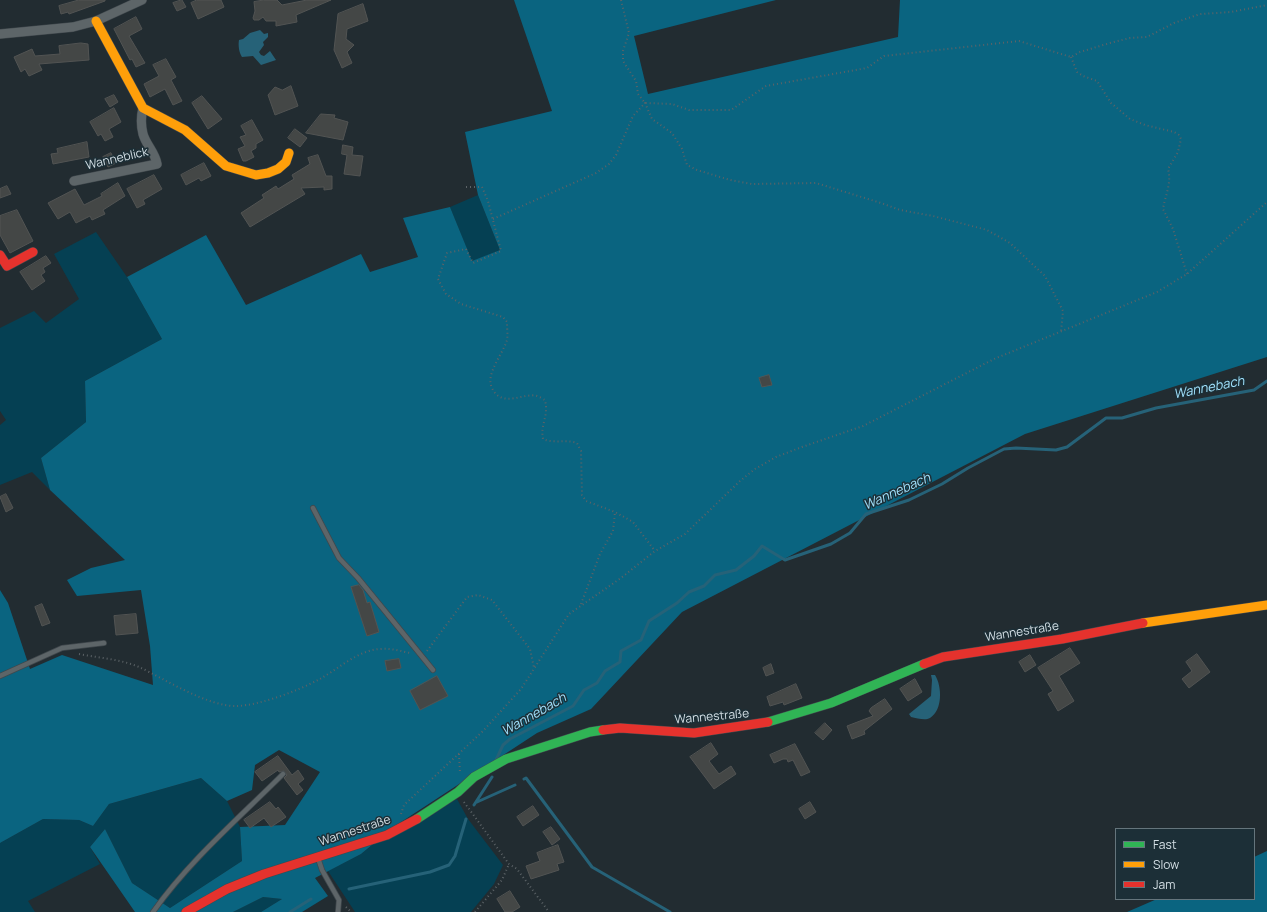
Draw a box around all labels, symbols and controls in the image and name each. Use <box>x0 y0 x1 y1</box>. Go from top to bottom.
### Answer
street label: Wanneblick <box>84 145 150 173</box>
water label: Wannebach <box>1172 374 1246 402</box>
water label: Wannebach <box>861 470 933 514</box>
street label: Wannestraße <box>984 619 1060 645</box>
water label: Wannebach <box>499 690 569 740</box>
street label: Wannestraße <box>674 707 750 727</box>
street label: Wannestraße <box>317 813 393 849</box>
legend <box>1115 828 1255 900</box>
text: Fast <box>1153 836 1177 853</box>
text: Slow <box>1153 856 1179 873</box>
text: Jam <box>1153 876 1175 893</box>

